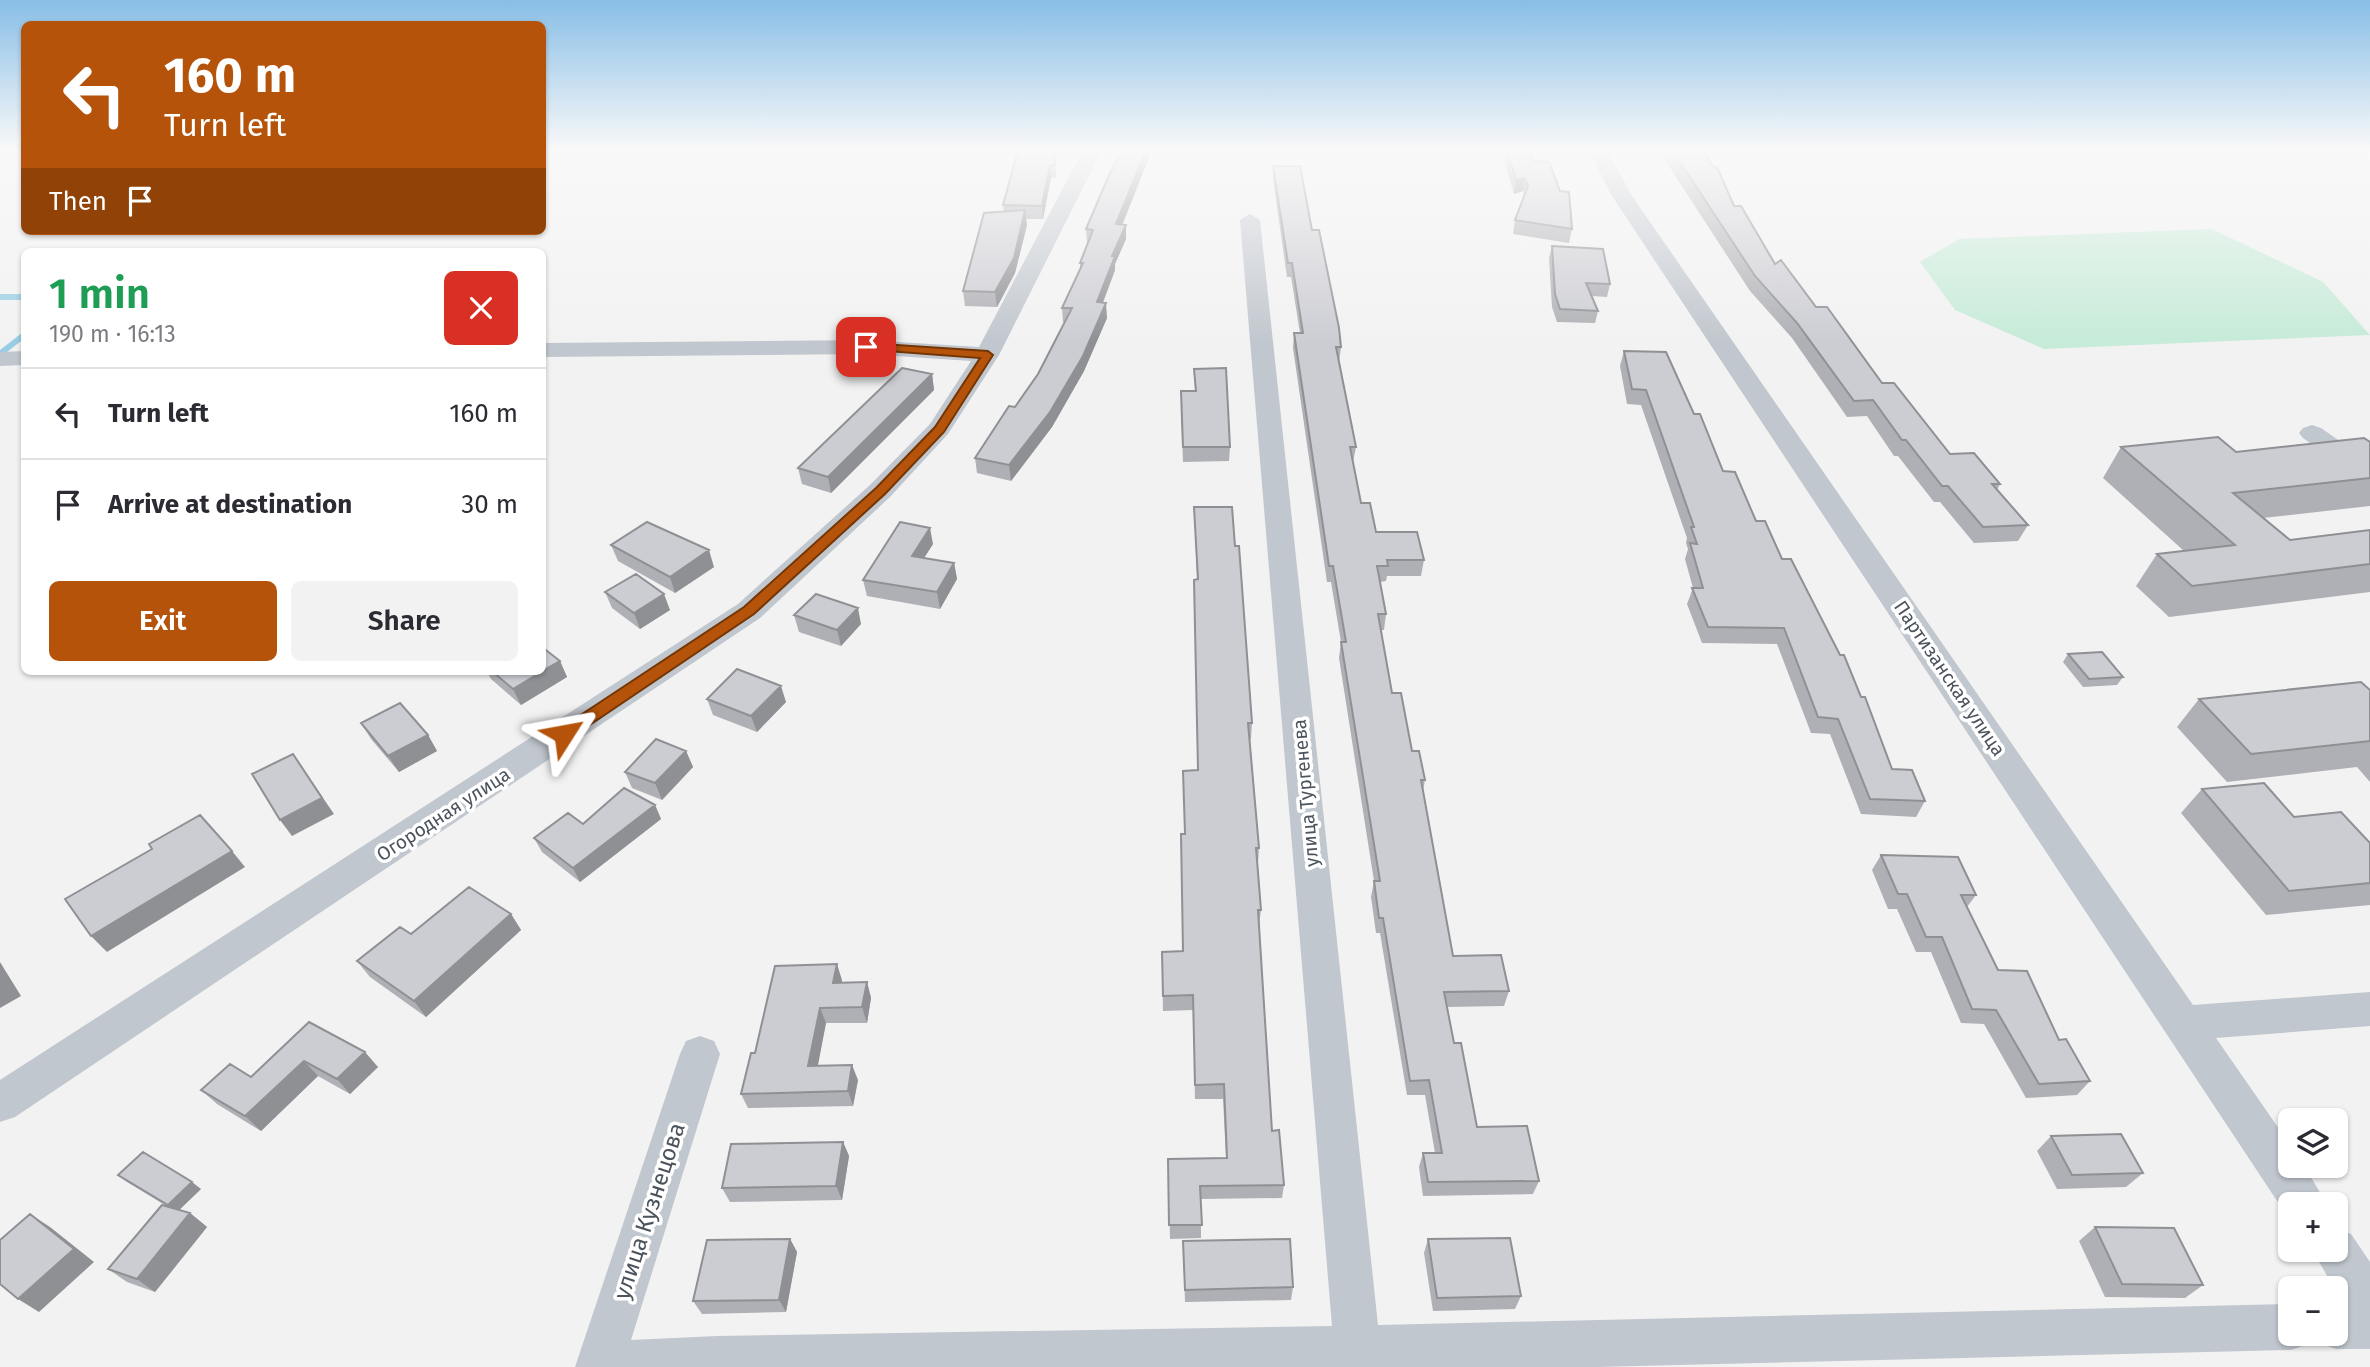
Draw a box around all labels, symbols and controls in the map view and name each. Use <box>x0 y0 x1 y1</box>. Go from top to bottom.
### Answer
text: 160 m <box>164 46 296 105</box>
icon: left <box>49 49 140 140</box>
text: Turn left <box>164 106 286 144</box>
icon: arrive <box>121 182 159 220</box>
text: Then <box>49 186 107 217</box>
text: 1 min <box>49 269 150 319</box>
button: close <box>444 271 518 345</box>
pin <box>836 317 896 377</box>
text: 190 m · 16:13 <box>49 320 176 348</box>
icon: arrive <box>847 328 885 366</box>
icon: left <box>49 395 87 433</box>
text: Turn left <box>108 398 209 429</box>
text: 160 m <box>449 398 518 429</box>
icon: arrive <box>49 486 87 524</box>
text: Arrive at destination <box>108 489 352 520</box>
text: 30 m <box>461 489 518 520</box>
button: Exit <box>49 581 277 661</box>
button: Share <box>291 581 518 661</box>
street label: Партизанская улица <box>1889 596 2010 760</box>
position arrow <box>527 697 601 771</box>
street label: улица Тургенева <box>1288 718 1323 868</box>
street label: Огородная улица <box>372 763 514 866</box>
map controls <box>2278 1108 2348 1346</box>
button: layers <box>2278 1108 2348 1178</box>
street label: улица Кузнецова <box>607 1119 691 1303</box>
button: + <box>2278 1192 2348 1262</box>
button: − <box>2278 1276 2348 1346</box>

